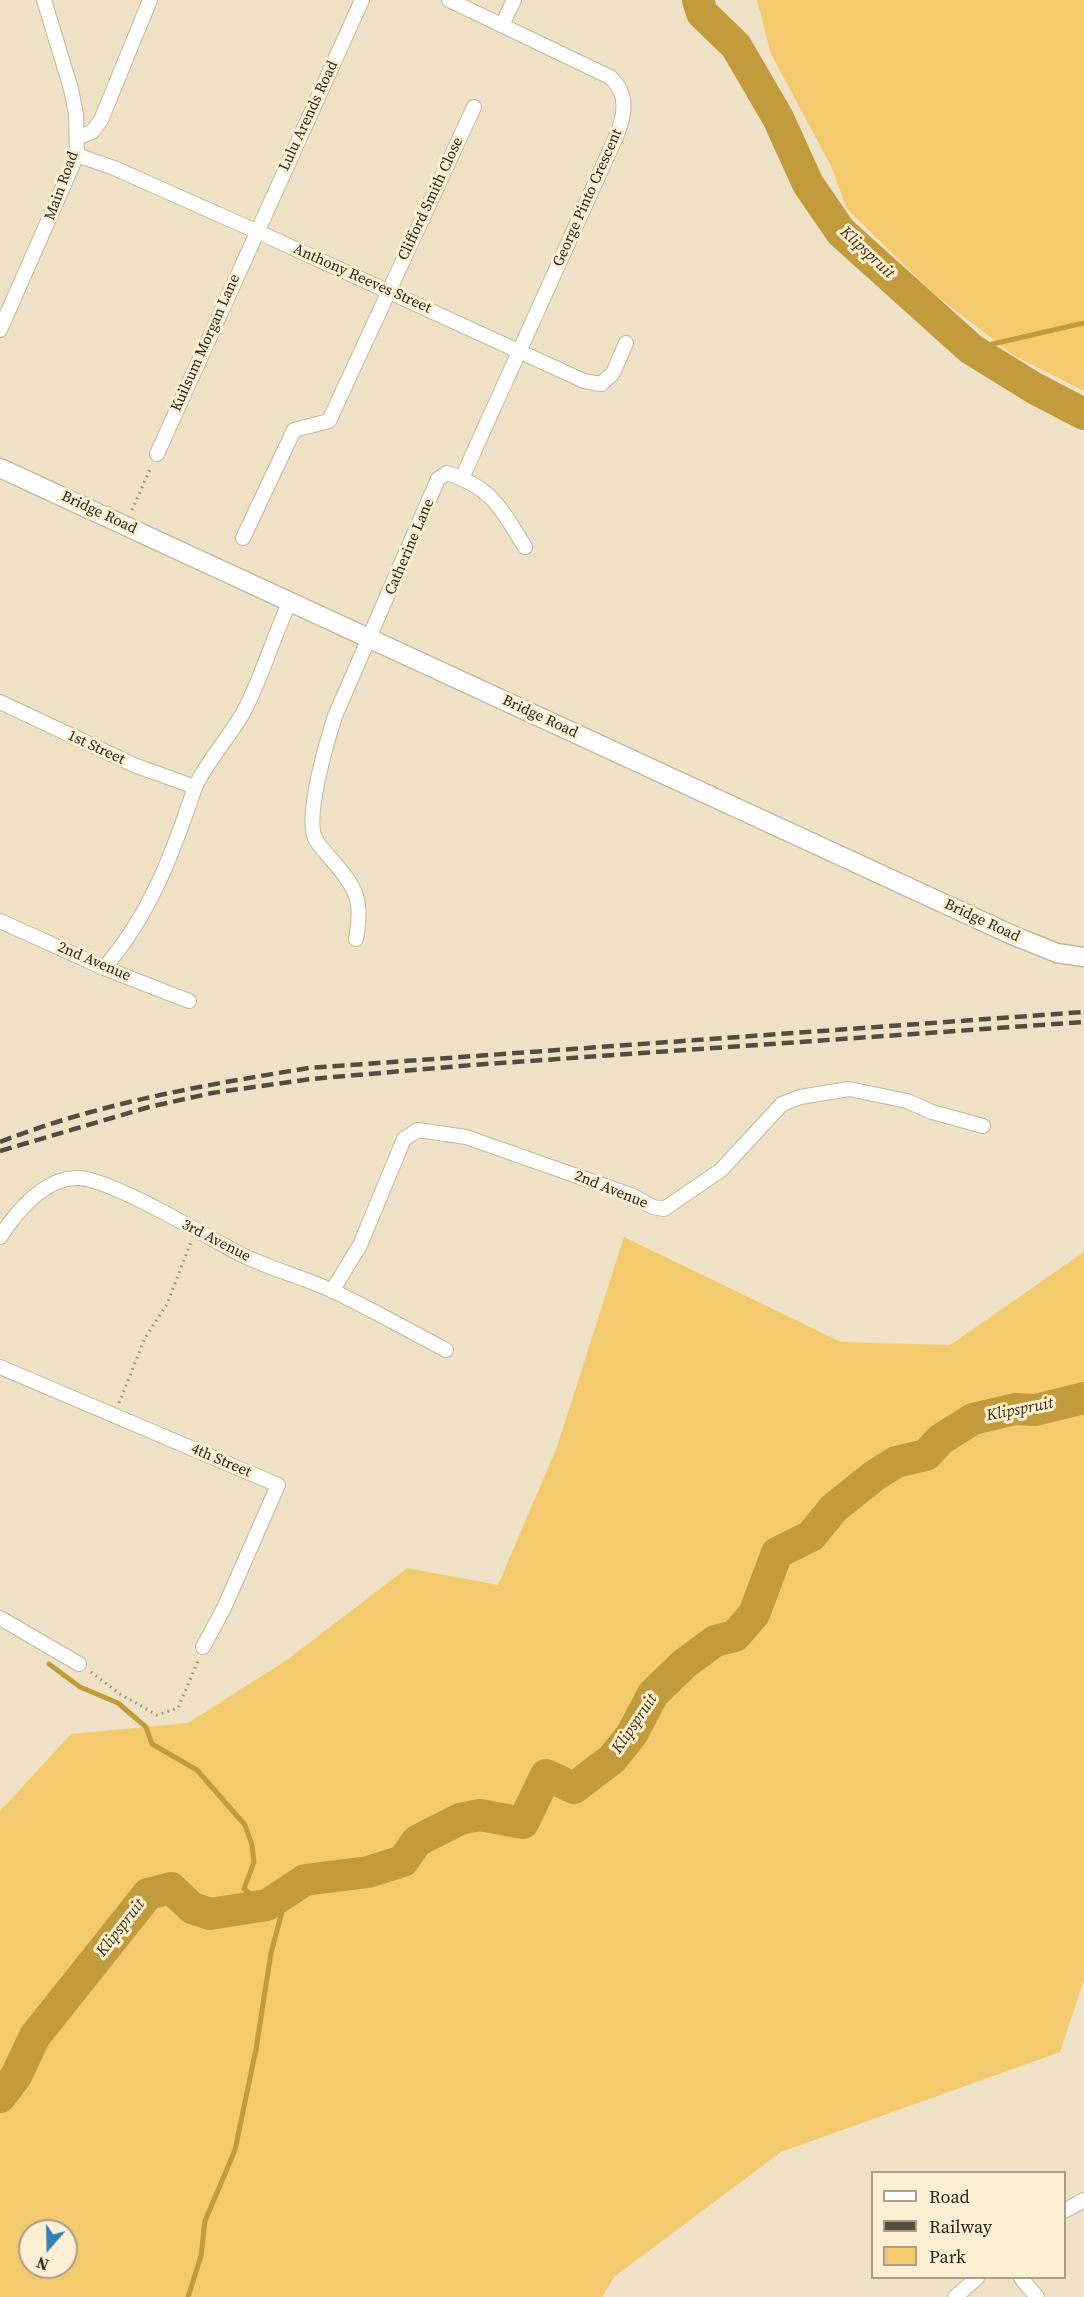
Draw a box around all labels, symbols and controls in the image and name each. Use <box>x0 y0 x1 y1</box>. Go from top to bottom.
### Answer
street label: Lulu Arends Road <box>276 58 342 174</box>
street label: George Pinto Crescent <box>550 126 626 270</box>
street label: Clifford Smith Close <box>395 135 467 263</box>
street label: Main Road <box>41 149 83 223</box>
water label: Klipspruit <box>836 223 898 283</box>
street label: Anthony Reeves Street <box>290 240 434 318</box>
street label: Kuilsum Morgan Lane <box>168 272 244 414</box>
street label: Bridge Road <box>58 488 140 538</box>
street label: Catherine Lane <box>382 496 438 598</box>
street label: Bridge Road <box>499 692 581 742</box>
street label: 1st Street <box>64 727 128 769</box>
street label: Bridge Road <box>941 896 1023 946</box>
street label: 2nd Avenue <box>55 939 133 985</box>
street label: 2nd Avenue <box>572 1167 650 1213</box>
street label: 3rd Avenue <box>179 1216 253 1266</box>
water label: Klipspruit <box>985 1394 1055 1426</box>
street label: 4th Street <box>188 1440 254 1482</box>
water label: Klipspruit <box>608 1691 662 1757</box>
water label: Klipspruit <box>93 1895 149 1961</box>
legend <box>871 2171 1066 2279</box>
text: Road <box>929 2184 970 2209</box>
text: Railway <box>929 2214 992 2239</box>
north arrow <box>18 2219 78 2279</box>
text: Park <box>929 2244 966 2269</box>
text: N <box>33 2252 52 2276</box>

